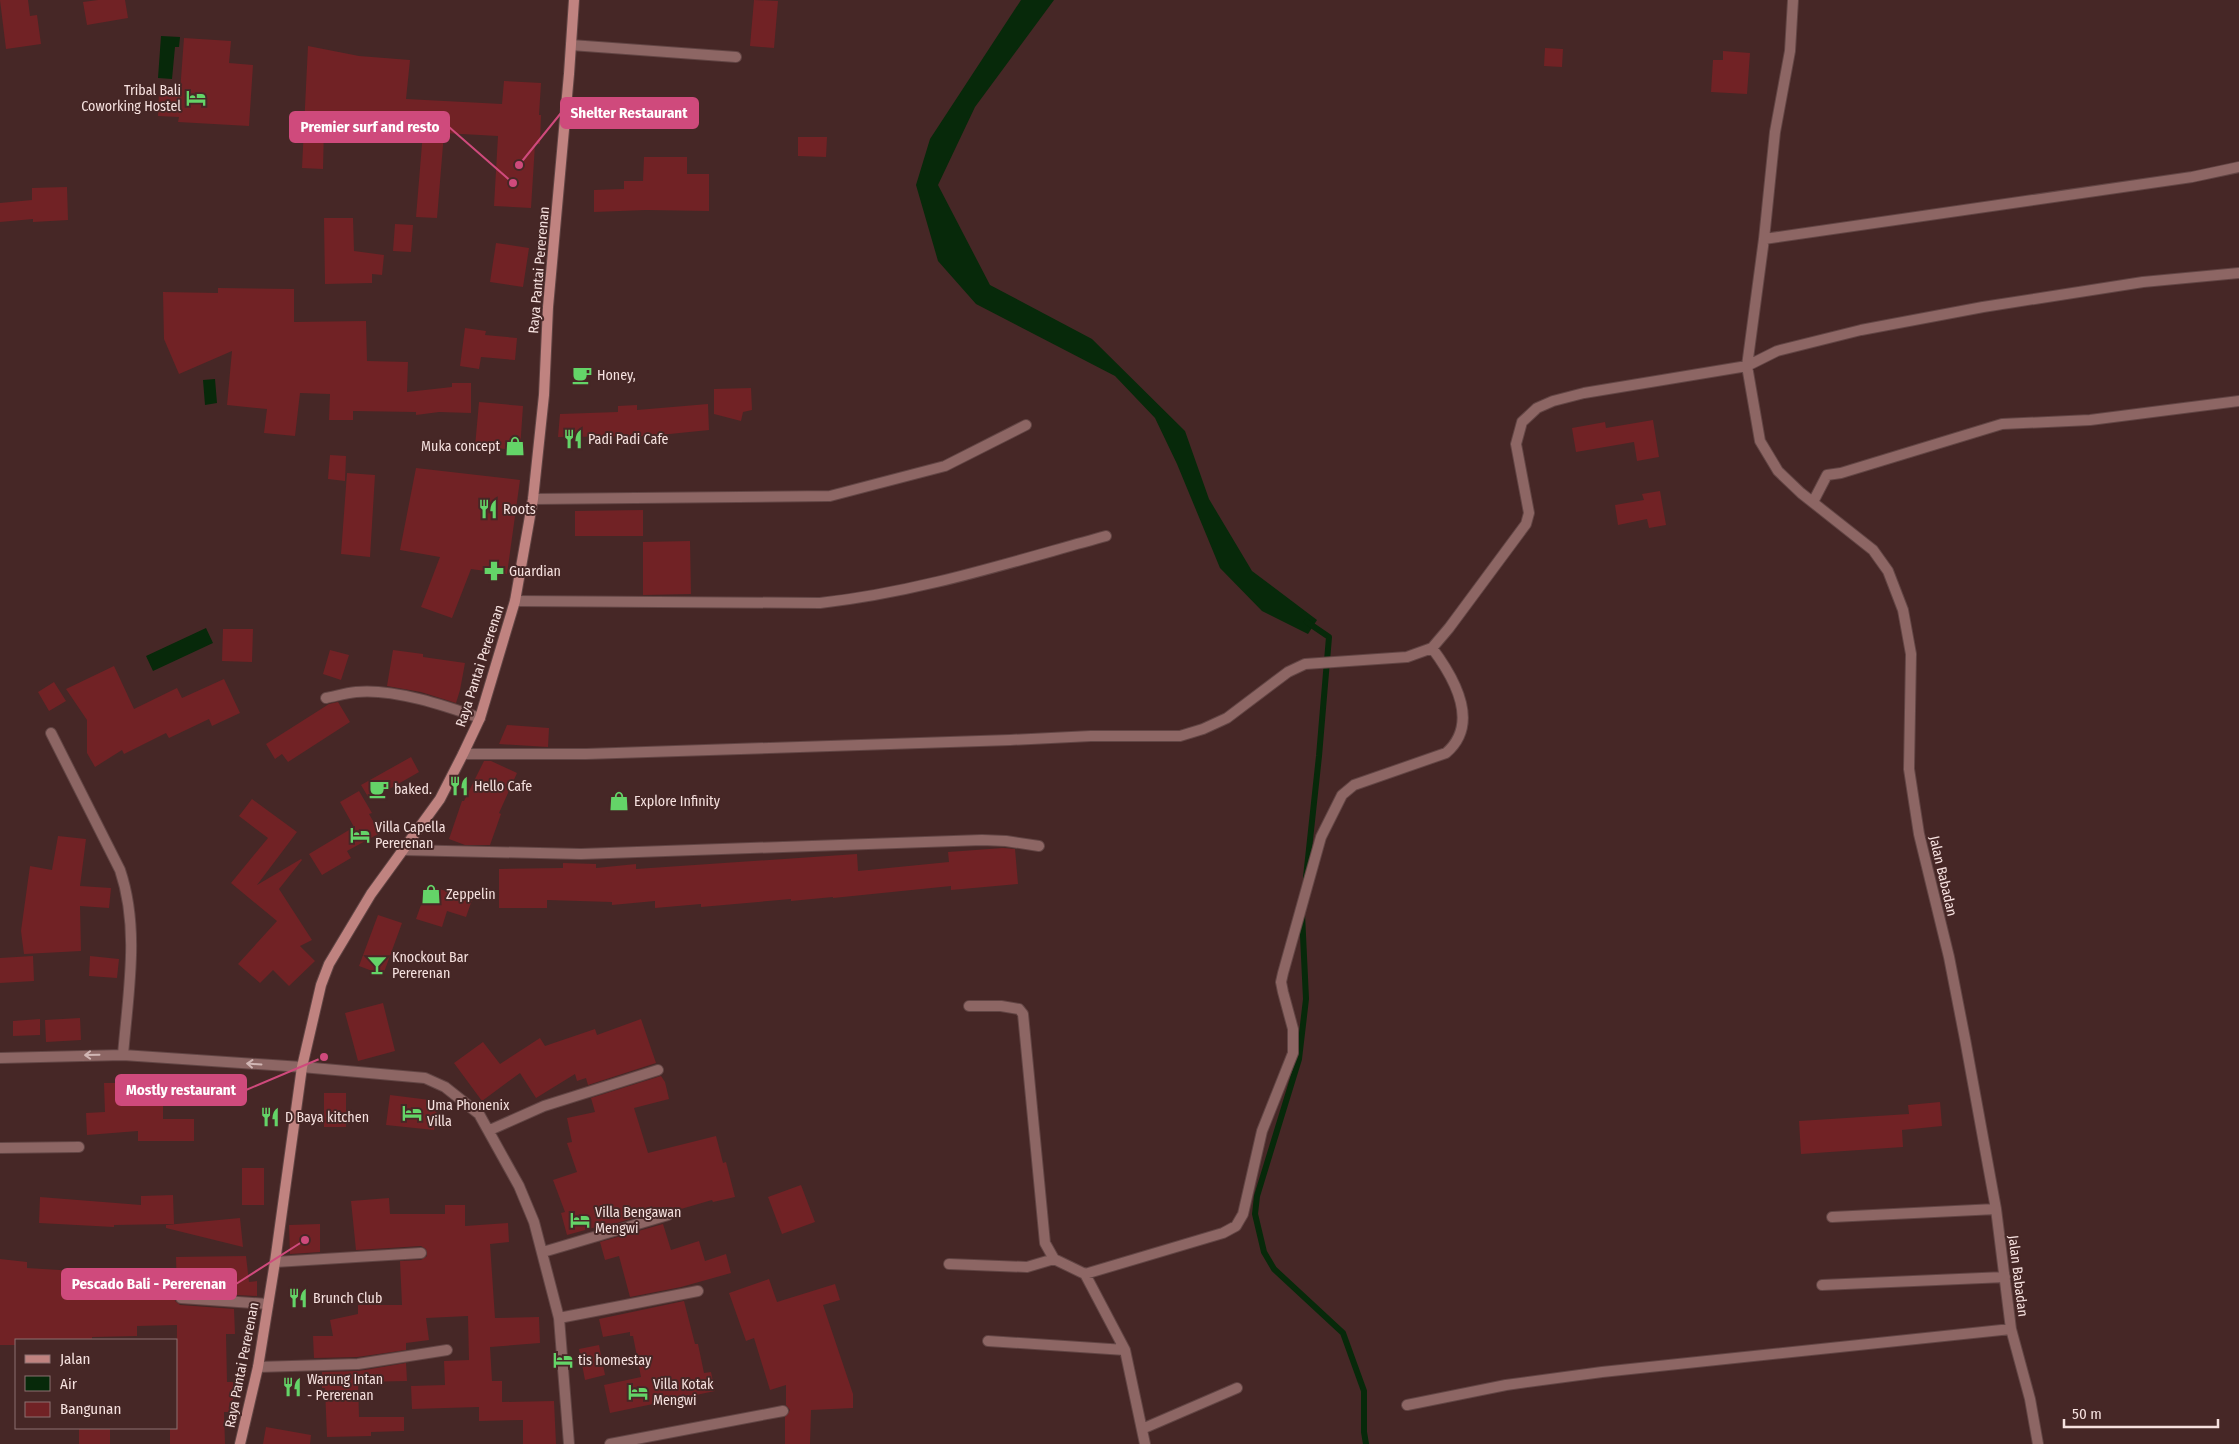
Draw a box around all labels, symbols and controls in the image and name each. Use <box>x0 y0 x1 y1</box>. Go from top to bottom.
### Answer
place label: Tribal Bali Coworking Hostel <box>81 82 181 115</box>
hotel icon: Tribal Bali Coworking Hostel <box>185 87 207 109</box>
callout: Shelter Restaurant <box>561 98 698 128</box>
text: Shelter Restaurant <box>571 104 688 122</box>
callout: Premier surf and resto <box>290 112 449 142</box>
text: Premier surf and resto <box>301 118 439 136</box>
street label: Raya Pantai Pererenan <box>525 206 553 334</box>
cafe icon: Honey, <box>571 364 593 386</box>
place label: Honey, <box>597 367 636 384</box>
restaurant icon: Padi Padi Cafe <box>562 428 584 450</box>
place label: Padi Padi Cafe <box>588 431 669 448</box>
shop icon: Muka concept <box>504 435 526 457</box>
place label: Muka concept <box>421 438 500 455</box>
restaurant icon: Roots <box>477 498 499 520</box>
place label: Roots <box>503 501 536 518</box>
pharmacy icon: Guardian <box>483 560 505 582</box>
place label: Guardian <box>509 563 561 580</box>
street label: Raya Pantai Pererenan <box>452 603 508 729</box>
restaurant icon: Hello Cafe <box>448 775 470 797</box>
cafe icon: baked. <box>368 778 390 800</box>
place label: Hello Cafe <box>474 778 532 795</box>
place label: baked. <box>394 781 432 798</box>
shop icon: Explore Infinity <box>608 790 630 812</box>
place label: Explore Infinity <box>634 793 721 810</box>
place label: Villa Capella Pererenan <box>375 819 446 852</box>
hotel icon: Villa Capella Pererenan <box>349 824 371 846</box>
street label: Jalan Babadan <box>1925 834 1961 918</box>
shop icon: Zeppelin <box>420 883 442 905</box>
place label: Zeppelin <box>446 886 496 903</box>
place label: Knockout Bar Pererenan <box>392 949 469 982</box>
bar icon: Knockout Bar Pererenan <box>366 954 388 976</box>
one-way arrow <box>84 1051 100 1060</box>
one-way arrow <box>246 1059 262 1068</box>
callout: Mostly restaurant <box>116 1075 246 1105</box>
text: Mostly restaurant <box>126 1081 237 1099</box>
place label: Uma Phonenix Villa <box>427 1097 510 1130</box>
hotel icon: Uma Phonenix Villa <box>401 1102 423 1124</box>
restaurant icon: D Baya kitchen <box>259 1106 281 1128</box>
place label: D Baya kitchen <box>285 1109 369 1126</box>
place label: Villa Bengawan Mengwi <box>595 1204 681 1237</box>
hotel icon: Villa Bengawan Mengwi <box>569 1209 591 1231</box>
street label: Jalan Babadan <box>2005 1234 2031 1318</box>
callout: Pescado Bali - Pererenan <box>62 1269 236 1299</box>
text: Pescado Bali - Pererenan <box>72 1275 226 1293</box>
restaurant icon: Brunch Club <box>287 1287 309 1309</box>
place label: Brunch Club <box>313 1290 382 1307</box>
street label: Raya Pantai Pererenan <box>221 1301 263 1429</box>
legend <box>15 1339 178 1429</box>
hotel icon: tis homestay <box>552 1349 574 1371</box>
text: Jalan <box>60 1350 90 1368</box>
place label: tis homestay <box>578 1352 652 1369</box>
place label: Warung Intan - Pererenan <box>307 1371 383 1404</box>
text: Air <box>60 1375 78 1393</box>
restaurant icon: Warung Intan - Pererenan <box>281 1376 303 1398</box>
place label: Villa Kotak Mengwi <box>653 1376 714 1409</box>
hotel icon: Villa Kotak Mengwi <box>627 1381 649 1403</box>
scale bar <box>2064 1396 2218 1428</box>
text: Bangunan <box>60 1400 121 1418</box>
text: 50 m <box>2072 1405 2102 1423</box>

